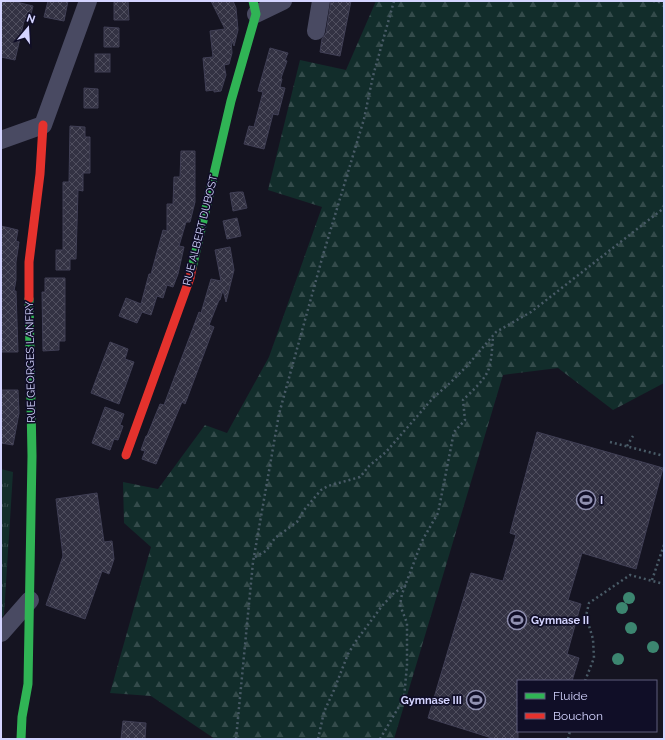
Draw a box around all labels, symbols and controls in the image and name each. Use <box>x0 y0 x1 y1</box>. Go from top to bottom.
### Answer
north arrow <box>8 8 48 48</box>
text: N <box>25 11 37 26</box>
street label: RUE ALBERT DUBOST <box>180 173 221 287</box>
street label: RUE GEORGES LANFRY <box>23 301 38 423</box>
sports icon: I <box>575 489 597 511</box>
place label: I <box>600 494 603 507</box>
sports icon: Gymnase II <box>506 609 528 631</box>
place label: Gymnase II <box>531 614 589 627</box>
legend <box>517 680 657 732</box>
sports icon: Gymnase III <box>465 689 487 711</box>
text: Fluide <box>553 689 588 703</box>
place label: Gymnase III <box>401 694 462 707</box>
text: Bouchon <box>553 709 603 723</box>

